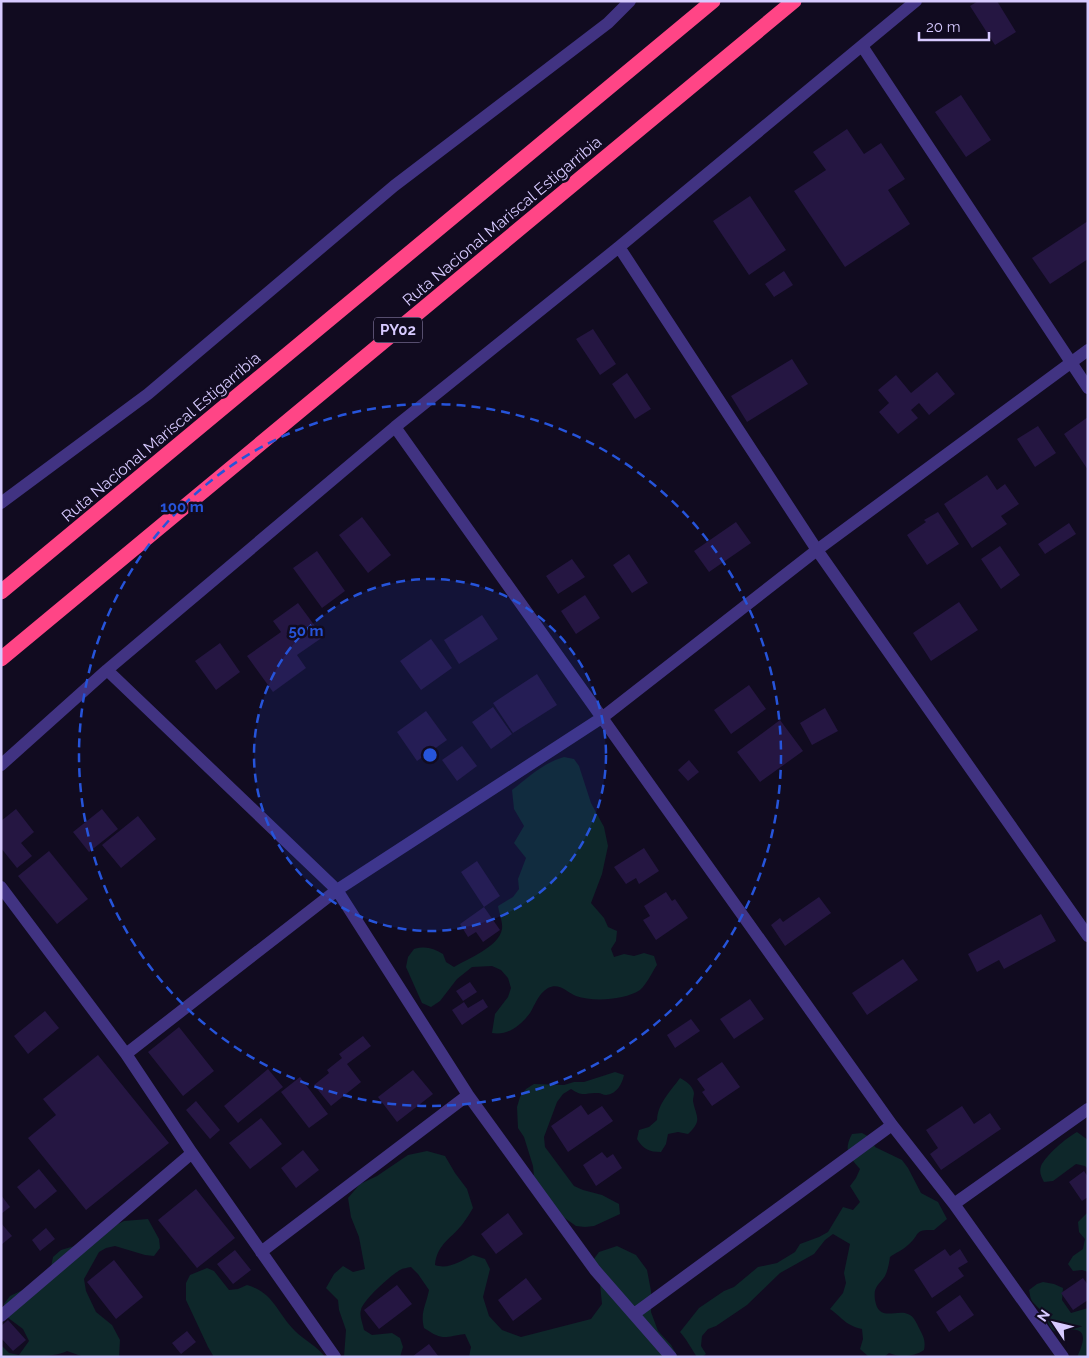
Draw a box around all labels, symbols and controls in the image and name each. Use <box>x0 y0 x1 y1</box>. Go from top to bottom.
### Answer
scale bar <box>919 10 989 42</box>
text: 20 m <box>926 18 961 36</box>
street label: Ruta Nacional Mariscal Estigarribia <box>399 132 605 310</box>
road number: PY02 <box>374 318 422 342</box>
street label: Ruta Nacional Mariscal Estigarribia <box>58 348 264 526</box>
text: 100 m <box>160 498 204 516</box>
text: 50 m <box>288 622 324 640</box>
centre of rings <box>421 746 439 764</box>
north arrow <box>1029 1298 1079 1348</box>
text: N <box>1034 1307 1053 1325</box>

